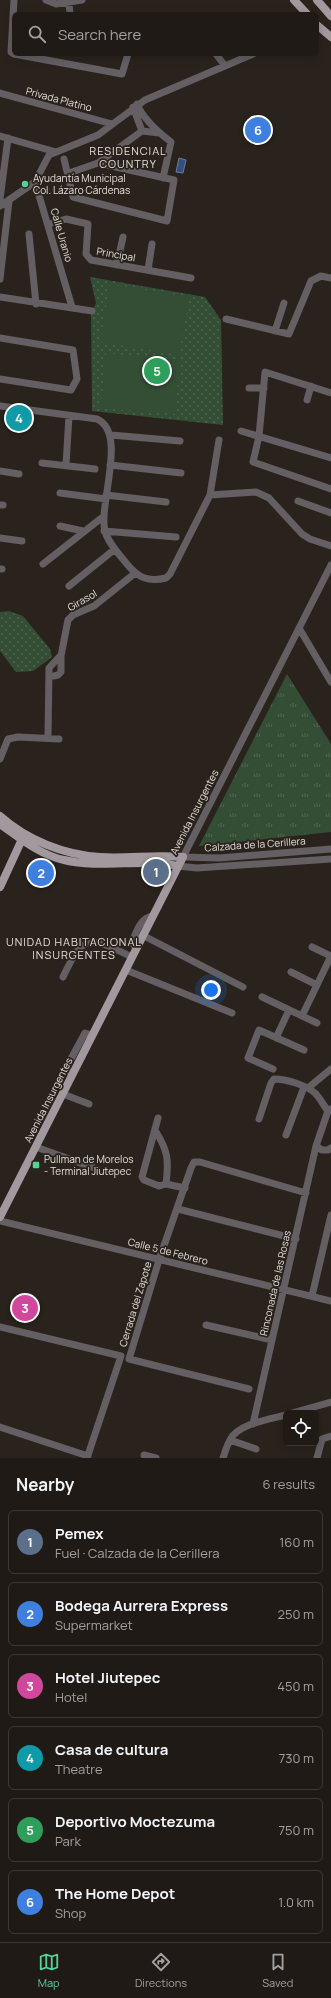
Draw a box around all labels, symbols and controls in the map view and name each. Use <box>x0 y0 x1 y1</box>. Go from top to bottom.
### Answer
search box <box>12 12 319 56</box>
icon: search <box>26 23 48 45</box>
text: Search here <box>58 24 141 45</box>
street label: Privada Platino <box>24 83 94 115</box>
pin: 6 <box>245 115 271 145</box>
district label: RESIDENCIAL COUNTRY <box>89 143 167 171</box>
place label: Ayudantía Municipal Col. Lázaro Cárdenas <box>33 171 130 197</box>
marker: Ayudantía Municipal Col. Lázaro Cárdenas <box>20 179 30 189</box>
street label: Calle Uranio <box>48 206 76 264</box>
street label: Principal <box>95 244 137 264</box>
pin: 5 <box>144 356 170 386</box>
pin: 4 <box>6 403 32 433</box>
street label: Girasol <box>65 586 99 614</box>
street label: Avenida Insurgentes <box>167 767 221 857</box>
street label: Calzada de la Cerillera <box>204 833 306 855</box>
pin: 1 <box>143 857 169 887</box>
pin: 2 <box>28 858 54 888</box>
district label: UNIDAD HABITACIONAL INSURGENTES <box>6 934 142 962</box>
your location <box>201 980 221 1000</box>
street label: Avenida Insurgentes <box>21 1055 75 1145</box>
place label: Pullman de Morelos - Terminal Jiutepec <box>44 1152 134 1178</box>
marker: Pullman de Morelos - Terminal Jiutepec <box>31 1160 41 1170</box>
street label: Rinconada de las Rosas <box>256 1229 294 1337</box>
street label: Calle 5 de Febrero <box>126 1234 210 1268</box>
street label: Cerrada del Zapote <box>115 1260 155 1348</box>
pin: 3 <box>12 1293 38 1323</box>
map controls <box>283 1410 319 1446</box>
button: locate <box>283 1410 319 1446</box>
text: Nearby <box>16 1473 74 1496</box>
text: 6 results <box>263 1475 315 1493</box>
text: Pemex <box>55 1523 104 1544</box>
text: 1 <box>27 1533 33 1551</box>
text: 160 m <box>279 1533 314 1551</box>
text: Fuel · Calzada de la Cerillera <box>55 1544 220 1562</box>
text: Bodega Aurrera Express <box>55 1595 228 1616</box>
text: 2 <box>26 1605 34 1623</box>
text: 250 m <box>278 1605 314 1623</box>
text: Supermarket <box>55 1616 133 1634</box>
text: Hotel Jiutepec <box>55 1667 160 1688</box>
text: 3 <box>26 1677 34 1695</box>
text: 450 m <box>277 1677 314 1695</box>
text: Hotel <box>55 1688 87 1706</box>
text: Casa de cultura <box>55 1739 168 1760</box>
text: 4 <box>26 1749 34 1767</box>
text: 730 m <box>279 1749 314 1767</box>
text: Theatre <box>55 1760 103 1778</box>
text: Deportivo Moctezuma <box>55 1811 215 1832</box>
text: 5 <box>26 1821 34 1839</box>
text: 750 m <box>278 1821 314 1839</box>
text: Park <box>55 1832 81 1850</box>
text: The Home Depot <box>55 1883 175 1904</box>
text: 6 <box>26 1893 34 1911</box>
text: 1.0 km <box>278 1893 314 1911</box>
text: Shop <box>55 1904 86 1922</box>
tab: Map <box>38 1951 60 1990</box>
tab: Directions <box>135 1951 187 1990</box>
tab: Saved <box>262 1951 293 1990</box>

